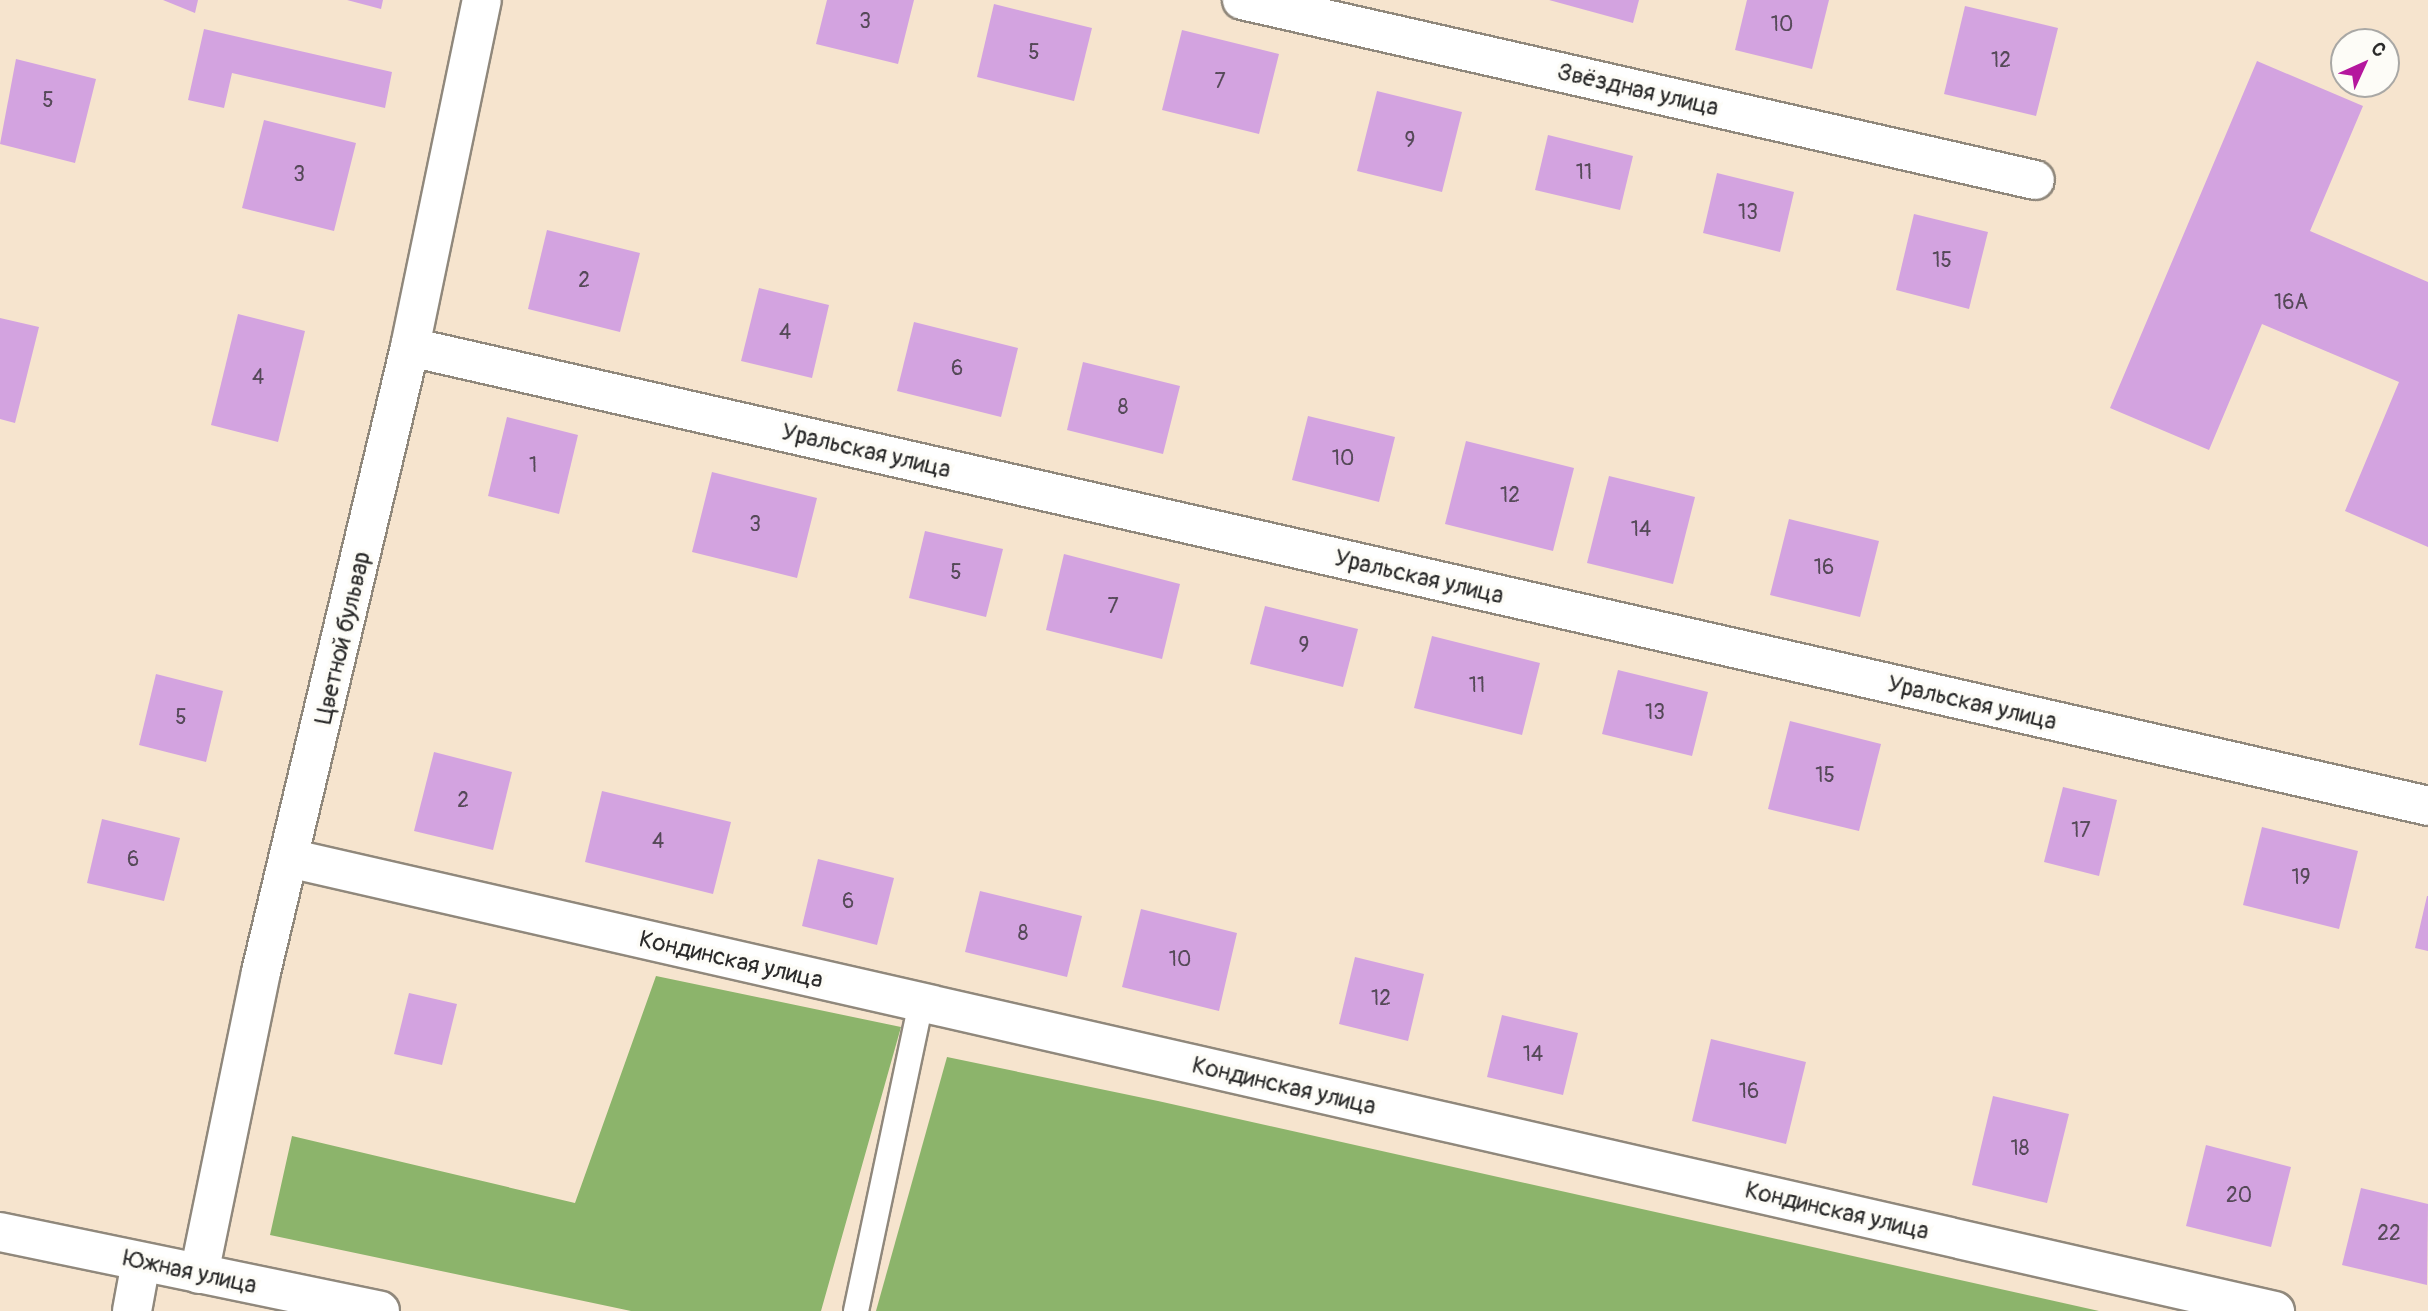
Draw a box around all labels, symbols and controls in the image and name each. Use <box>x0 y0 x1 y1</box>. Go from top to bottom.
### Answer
house number: 3 <box>859 9 871 35</box>
house number: 10 <box>1771 12 1793 38</box>
north arrow <box>2330 28 2400 98</box>
text: С <box>2366 37 2391 62</box>
house number: 5 <box>1028 40 1040 66</box>
house number: 12 <box>1991 48 2011 74</box>
street label: Звёздная улица <box>1555 57 1721 123</box>
house number: 7 <box>1214 69 1226 95</box>
house number: 5 <box>42 88 54 114</box>
house number: 9 <box>1405 128 1415 154</box>
house number: 11 <box>1576 160 1592 186</box>
house number: 3 <box>293 162 305 188</box>
house number: 13 <box>1738 200 1758 226</box>
house number: 15 <box>1932 248 1952 274</box>
house number: 2 <box>578 268 590 294</box>
house number: 16А <box>2274 290 2308 316</box>
house number: 4 <box>779 320 791 346</box>
house number: 6 <box>951 356 963 382</box>
house number: 4 <box>252 365 264 391</box>
house number: 8 <box>1118 395 1128 421</box>
street label: Уральская улица <box>779 418 953 484</box>
house number: 10 <box>1332 446 1354 472</box>
house number: 1 <box>529 453 537 479</box>
house number: 12 <box>1500 483 1520 509</box>
house number: 3 <box>749 512 761 538</box>
house number: 14 <box>1631 517 1651 543</box>
street label: Уральская улица <box>1332 544 1506 610</box>
street label: Цветной бульвар <box>309 549 377 727</box>
house number: 16 <box>1814 555 1834 581</box>
house number: 5 <box>950 560 962 586</box>
house number: 7 <box>1107 594 1119 620</box>
house number: 9 <box>1299 633 1309 659</box>
street label: Уральская улица <box>1885 670 2059 736</box>
house number: 11 <box>1469 673 1485 699</box>
house number: 13 <box>1645 700 1665 726</box>
house number: 5 <box>175 705 187 731</box>
house number: 15 <box>1815 763 1835 789</box>
house number: 2 <box>457 788 469 814</box>
house number: 17 <box>2071 818 2091 844</box>
house number: 4 <box>652 829 664 855</box>
house number: 6 <box>127 847 139 873</box>
house number: 19 <box>2291 865 2311 891</box>
house number: 6 <box>842 889 854 915</box>
house number: 8 <box>1018 921 1028 947</box>
street label: Кондинская улица <box>636 925 826 995</box>
house number: 10 <box>1169 947 1191 973</box>
house number: 12 <box>1371 986 1391 1012</box>
house number: 14 <box>1523 1042 1543 1068</box>
street label: Кондинская улица <box>1189 1051 1379 1121</box>
house number: 16 <box>1739 1079 1759 1105</box>
house number: 18 <box>2011 1136 2029 1162</box>
street label: Кондинская улица <box>1742 1176 1932 1246</box>
house number: 20 <box>2226 1183 2252 1209</box>
house number: 22 <box>2377 1221 2401 1247</box>
street label: Южная улица <box>121 1244 259 1300</box>

